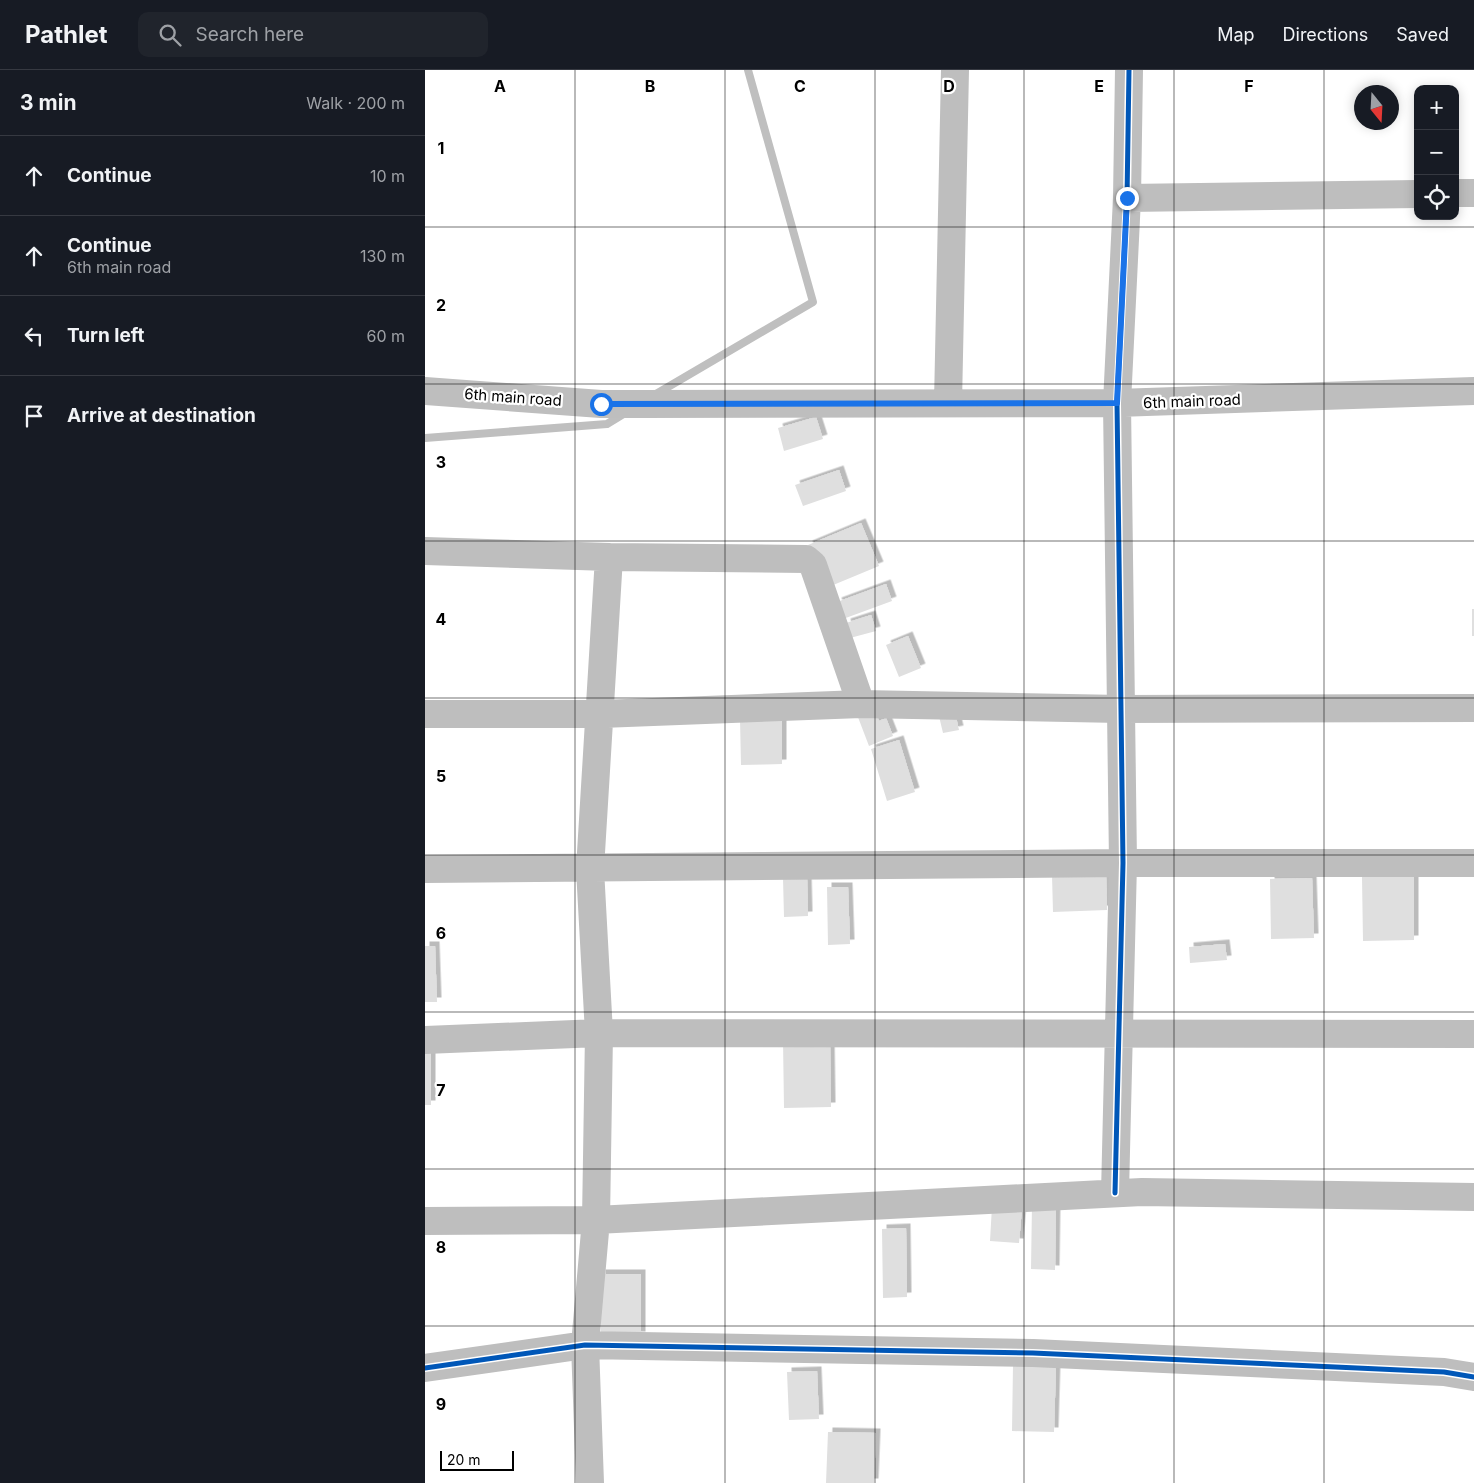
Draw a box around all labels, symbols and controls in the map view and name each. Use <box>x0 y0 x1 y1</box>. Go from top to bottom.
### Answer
search box <box>138 12 488 57</box>
text: Pathlet <box>25 20 108 49</box>
icon: search <box>156 21 184 49</box>
text: Search here <box>196 23 304 46</box>
text: Map <box>1217 24 1255 45</box>
text: Directions <box>1283 24 1368 45</box>
text: Saved <box>1396 24 1449 45</box>
text: A <box>494 76 506 96</box>
text: B <box>645 76 655 96</box>
text: C <box>794 76 806 96</box>
text: D <box>943 76 955 96</box>
text: E <box>1094 76 1104 96</box>
text: F <box>1244 76 1254 96</box>
north arrow <box>1354 85 1399 130</box>
map controls <box>1414 85 1459 220</box>
button: + <box>1414 85 1459 130</box>
text: 3 min <box>20 90 76 115</box>
text: Walk · 200 m <box>306 93 405 113</box>
button: − <box>1414 130 1459 175</box>
text: 1 <box>438 138 444 158</box>
icon: ahead <box>20 162 48 190</box>
text: Continue <box>67 164 152 187</box>
text: 10 m <box>370 166 405 186</box>
button: locate <box>1414 175 1459 220</box>
route end <box>1116 187 1139 210</box>
text: Continue <box>67 234 152 257</box>
icon: ahead <box>20 242 48 270</box>
text: 130 m <box>360 246 405 266</box>
text: 6th main road <box>67 257 171 277</box>
text: 2 <box>436 295 446 315</box>
icon: left <box>20 322 48 350</box>
text: Turn left <box>67 324 145 347</box>
text: 60 m <box>366 326 405 346</box>
street label: 6th main road <box>464 384 562 410</box>
street label: 6th main road <box>1143 390 1241 412</box>
route start <box>590 393 613 416</box>
icon: arrive <box>20 402 48 430</box>
text: Arrive at destination <box>67 404 256 427</box>
text: 3 <box>436 452 446 472</box>
text: 4 <box>436 609 447 629</box>
text: 5 <box>436 766 446 786</box>
text: 6 <box>436 923 446 943</box>
text: 7 <box>436 1080 446 1100</box>
text: 8 <box>436 1237 446 1257</box>
text: 9 <box>436 1394 446 1414</box>
scale bar <box>440 1448 514 1471</box>
text: 20 m <box>447 1451 481 1468</box>

